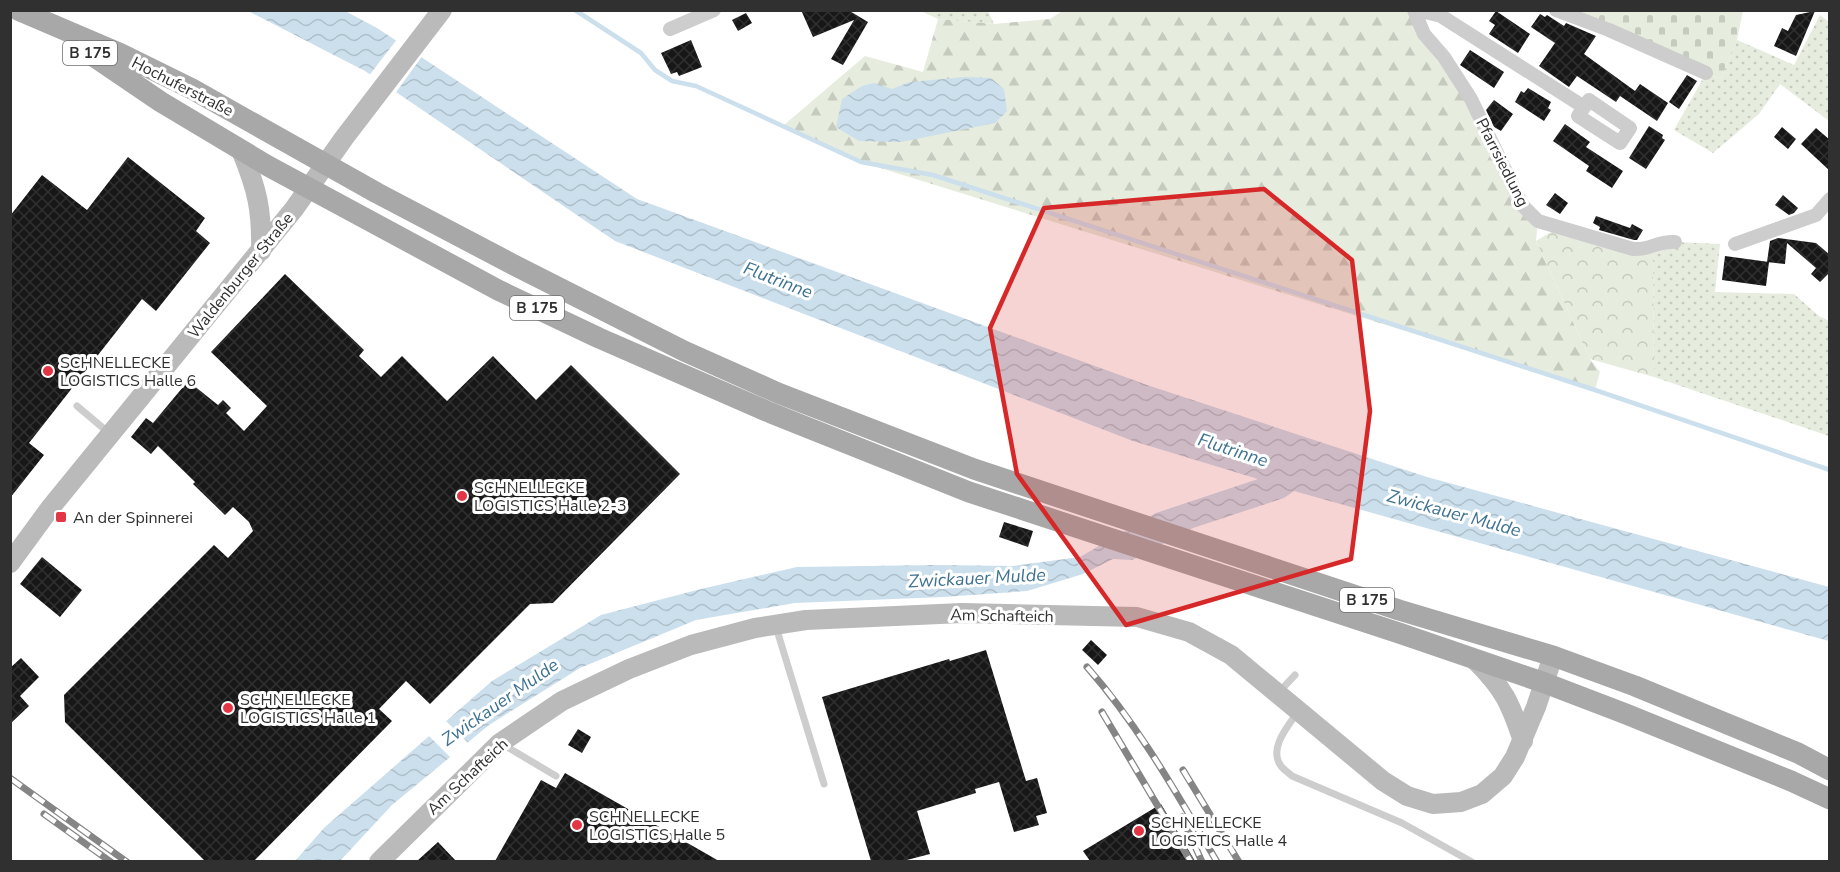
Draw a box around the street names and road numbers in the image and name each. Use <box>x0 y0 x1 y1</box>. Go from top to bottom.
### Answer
road number: B 175 <box>63 41 117 65</box>
street label: Hochuferstraße <box>128 52 237 122</box>
street label: Pfarrsiedlung <box>1470 114 1534 211</box>
street label: Waldenburger Straße <box>183 208 299 343</box>
road number: B 175 <box>510 296 564 320</box>
road number: B 175 <box>1340 588 1394 612</box>
street label: Am Schafteich <box>950 604 1054 628</box>
street label: Am Schafteich <box>422 733 513 820</box>

